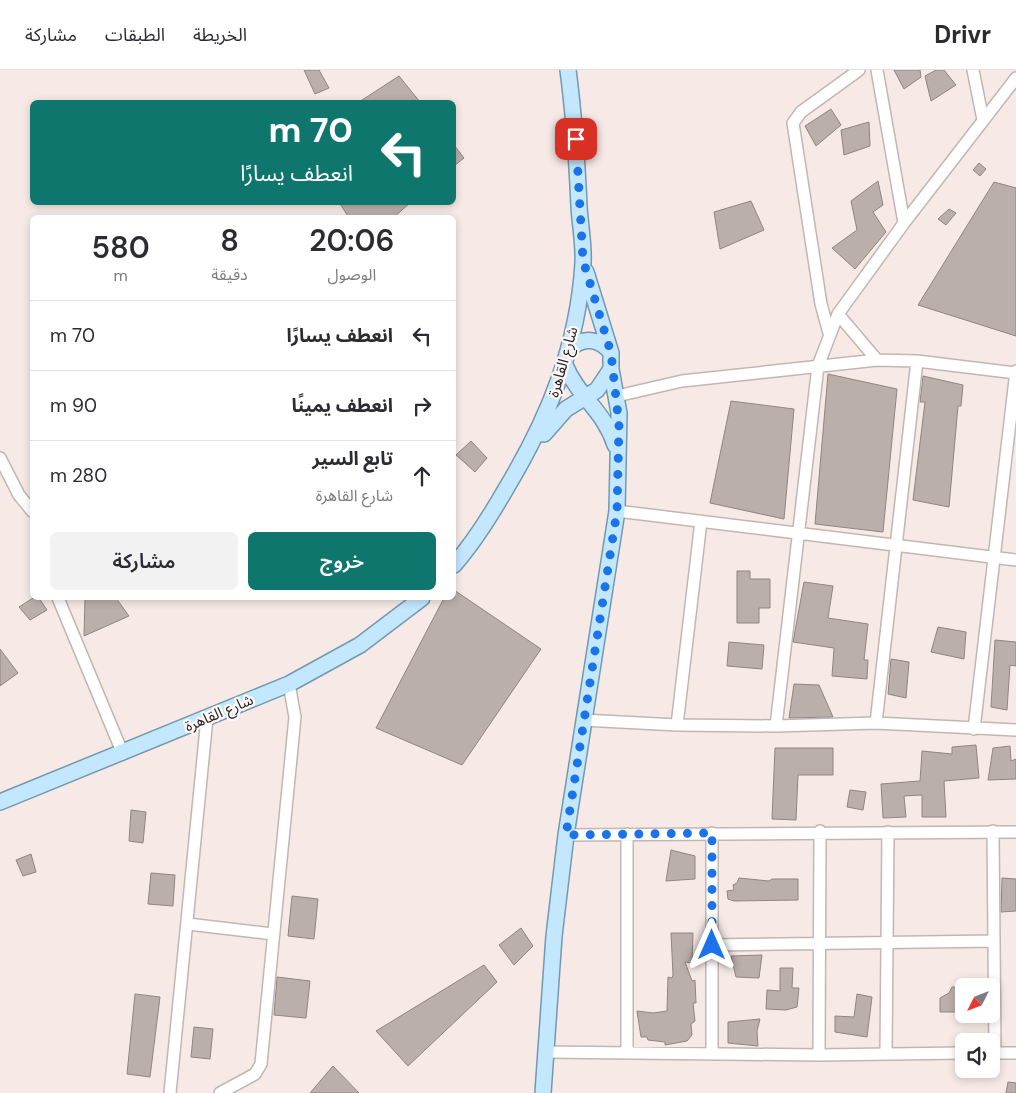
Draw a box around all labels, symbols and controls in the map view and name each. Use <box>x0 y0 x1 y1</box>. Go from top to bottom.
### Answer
text: Drivr <box>934 19 991 50</box>
text: مشاركة <box>25 23 77 47</box>
text: الطبقات <box>105 23 165 47</box>
text: الخريطة <box>193 23 247 47</box>
text: 70 m <box>269 107 353 153</box>
pin <box>555 118 597 160</box>
icon: left <box>371 120 436 185</box>
icon: arrive <box>562 125 590 153</box>
text: انعطف يسارًا <box>240 159 353 188</box>
text: 8 <box>220 221 239 260</box>
text: 20:06 <box>309 221 394 260</box>
text: 580 <box>92 228 150 267</box>
text: دقيقة <box>211 264 248 285</box>
text: الوصول <box>328 264 376 285</box>
text: m <box>114 265 128 286</box>
icon: left <box>408 322 436 350</box>
text: 70 m <box>50 323 95 348</box>
text: انعطف يسارًا <box>286 323 393 348</box>
street label: شارع القاهرة <box>543 324 585 400</box>
icon: right <box>408 392 436 420</box>
text: 90 m <box>50 393 97 418</box>
text: انعطف يمينًا <box>291 393 393 418</box>
text: تابع السير <box>312 446 393 471</box>
icon: ahead <box>408 462 436 490</box>
text: 280 m <box>50 463 107 488</box>
text: شارع القاهرة <box>316 485 393 506</box>
button: مشاركة <box>50 532 238 590</box>
button: خروج <box>248 532 436 590</box>
street label: شارع القاهرة <box>182 690 257 738</box>
position arrow <box>685 918 737 970</box>
north arrow <box>955 978 1000 1022</box>
map controls <box>955 978 1000 1078</box>
button: sound <box>955 1033 1000 1078</box>

